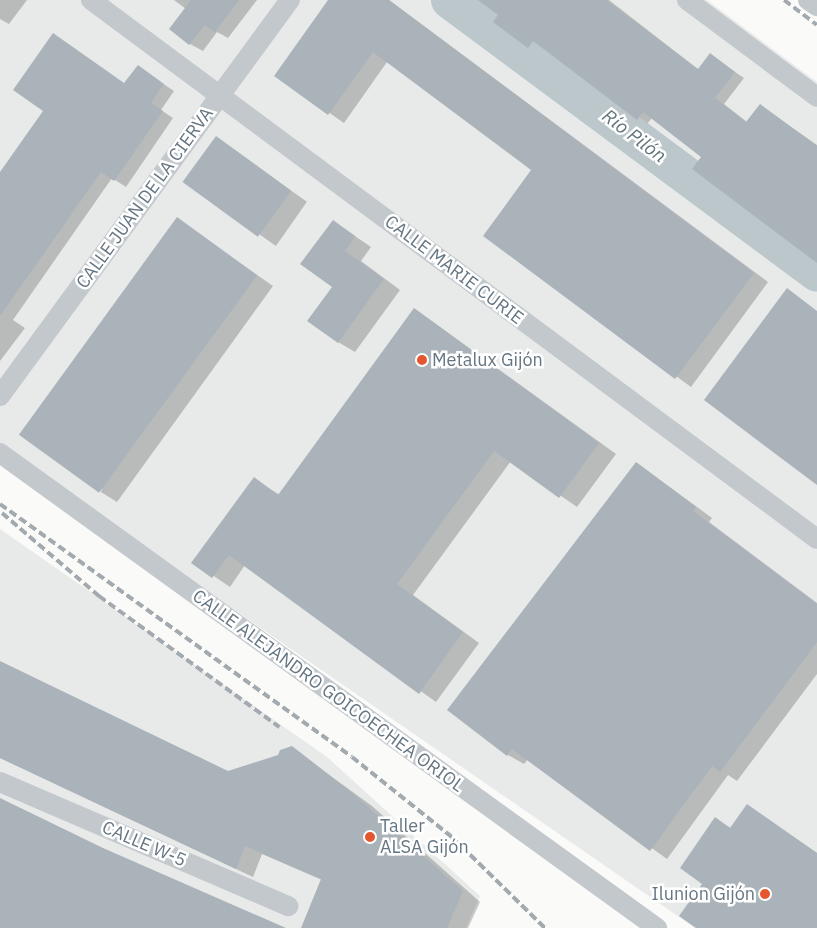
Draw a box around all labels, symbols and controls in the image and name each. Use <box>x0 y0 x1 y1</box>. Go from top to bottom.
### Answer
street label: CALLE JUAN DE LA CIERVA <box>72 103 218 293</box>
water label: Río Pilón <box>598 105 670 167</box>
street label: CALLE MARIE CURIE <box>381 211 527 329</box>
place label: Metalux Gijón <box>432 349 543 371</box>
marker: Metalux Gijón <box>416 354 428 366</box>
street label: CALLE ALEJANDRO GOICOECHEA ORIOL <box>188 585 468 797</box>
place label: Taller ALSA Gijón <box>380 816 469 859</box>
street label: CALLE W-5 <box>99 817 189 871</box>
marker: Taller ALSA Gijón <box>364 831 376 843</box>
place label: Ilunion Gijón <box>652 883 755 905</box>
marker: Ilunion Gijón <box>759 888 771 900</box>

